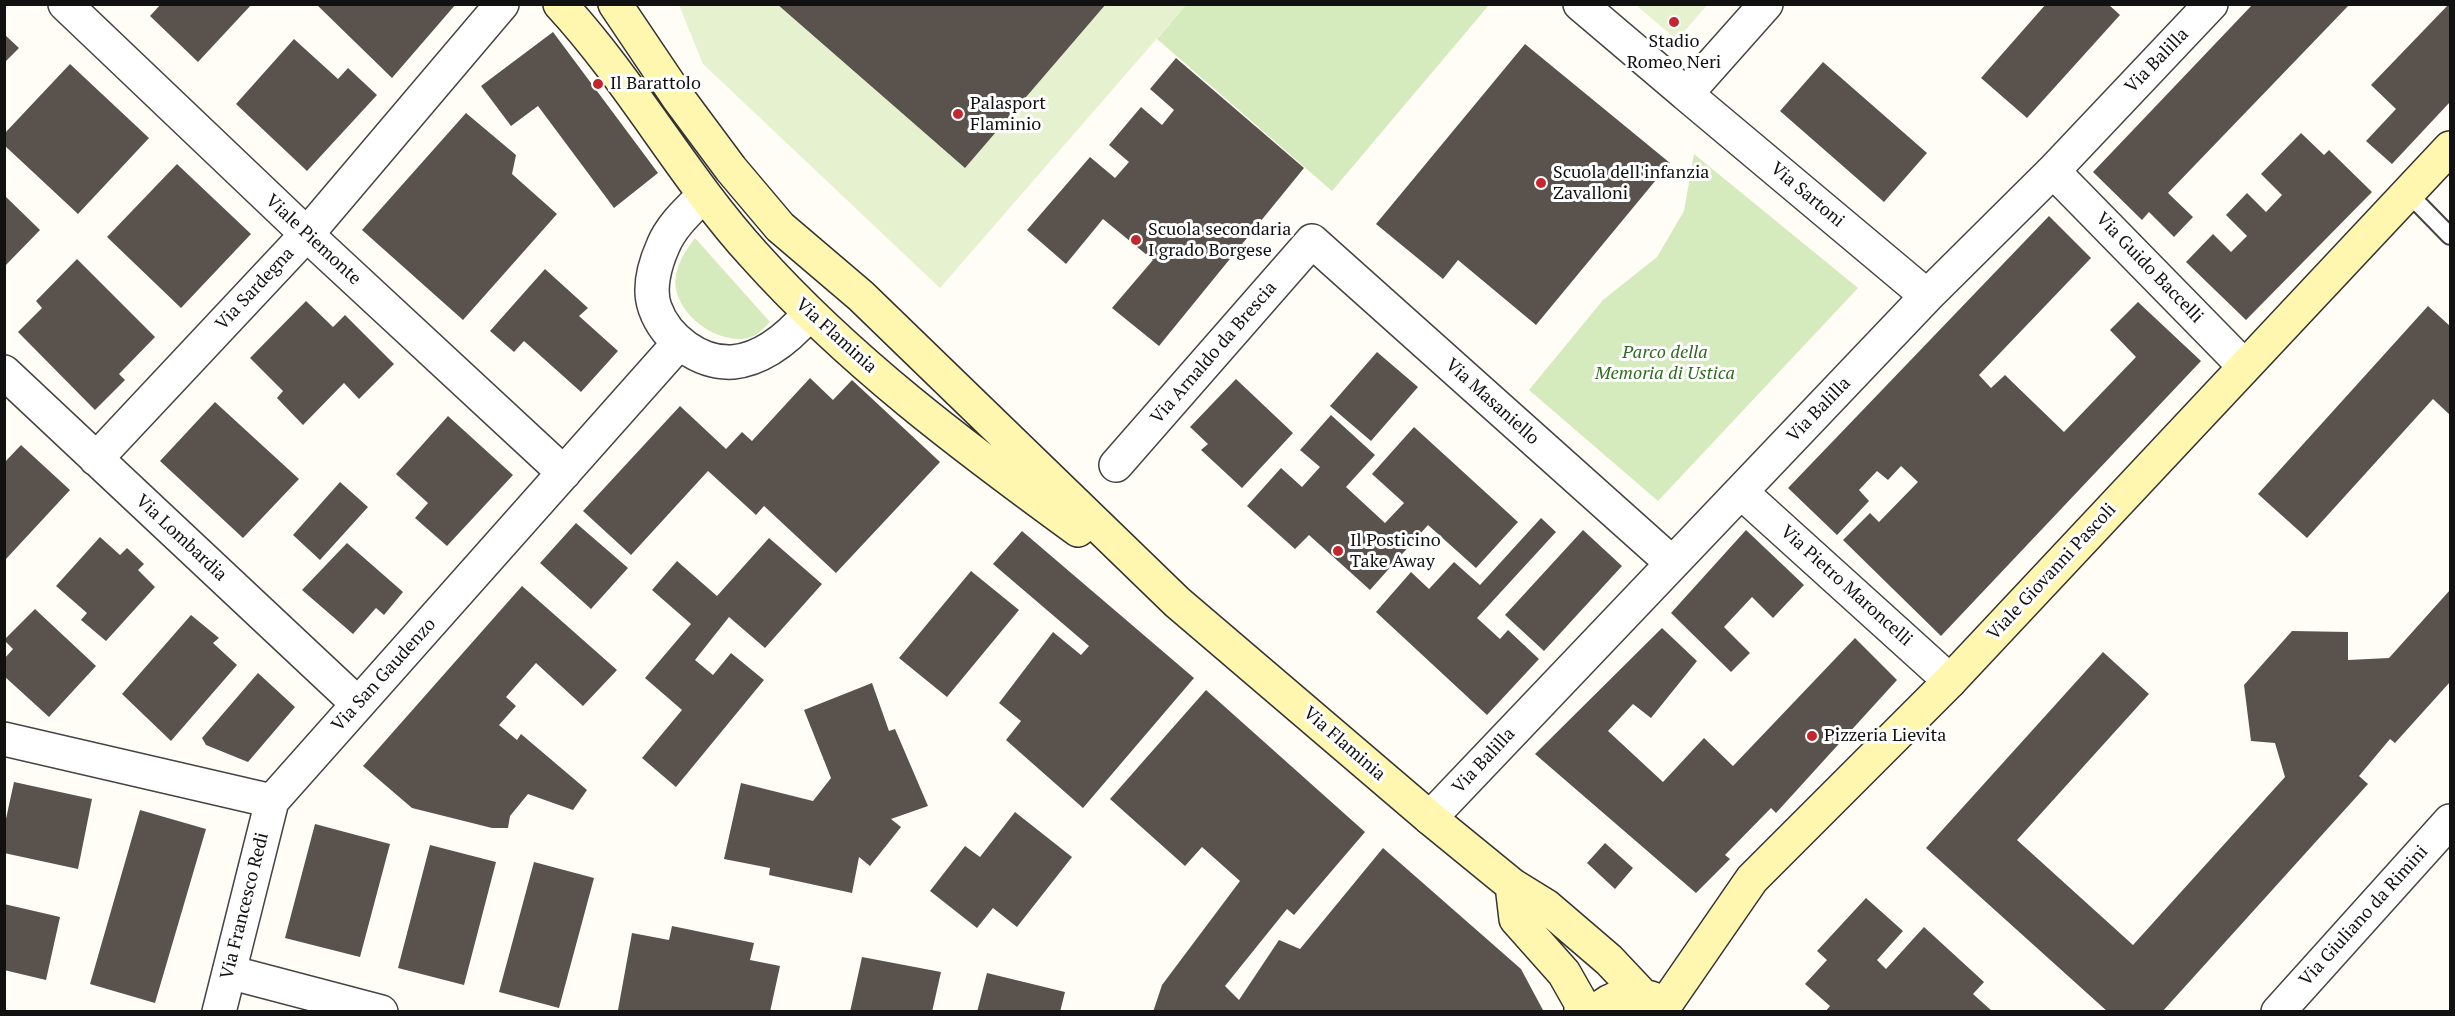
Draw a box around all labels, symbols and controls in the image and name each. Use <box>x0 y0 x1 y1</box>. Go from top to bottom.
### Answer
marker: Stadio Romeo Neri <box>1667 15 1681 29</box>
street label: Via Balilla <box>2121 24 2193 98</box>
place label: Stadio Romeo Neri <box>1627 31 1721 74</box>
place label: Il Barattolo <box>610 73 701 95</box>
marker: Il Barattolo <box>591 77 605 91</box>
place label: Palasport Flaminio <box>970 93 1046 136</box>
marker: Palasport Flaminio <box>951 107 965 121</box>
street label: Via Sartoni <box>1766 158 1848 232</box>
place label: Scuola dell'infanzia Zavalloni <box>1553 162 1709 204</box>
marker: Scuola dell'infanzia Zavalloni <box>1534 176 1548 190</box>
street label: Viale Piemonte <box>261 190 365 290</box>
street label: Via Guido Baccelli <box>2091 208 2207 328</box>
place label: Scuola secondaria I grado Borgese <box>1148 219 1291 262</box>
marker: Scuola secondaria I grado Borgese <box>1129 233 1143 247</box>
street label: Via Sardegna <box>211 243 299 335</box>
street label: Via Arnaldo da Brescia <box>1146 278 1282 428</box>
street label: Via Flaminia <box>791 294 881 378</box>
park label: Parco della Memoria di Ustica <box>1595 342 1735 385</box>
street label: Via Masaniello <box>1441 354 1543 450</box>
street label: Via Balilla <box>1783 373 1855 447</box>
street label: Via Lombardia <box>131 490 231 586</box>
street label: Viale Giovanni Pascoli <box>1983 499 2121 645</box>
street label: Via Pietro Maroncelli <box>1776 521 1916 651</box>
place label: Il Posticino Take Away <box>1350 530 1441 572</box>
marker: Il Posticino Take Away <box>1331 544 1345 558</box>
street label: Via San Gaudenzo <box>327 614 441 736</box>
street label: Via Flaminia <box>1299 703 1389 785</box>
street label: Via Balilla <box>1448 724 1520 798</box>
place label: Pizzeria Lievita <box>1824 725 1946 747</box>
marker: Pizzeria Lievita <box>1805 729 1819 743</box>
street label: Via Francesco Redi <box>216 830 274 982</box>
street label: Via Giuliano da Rimini <box>2295 841 2433 991</box>

